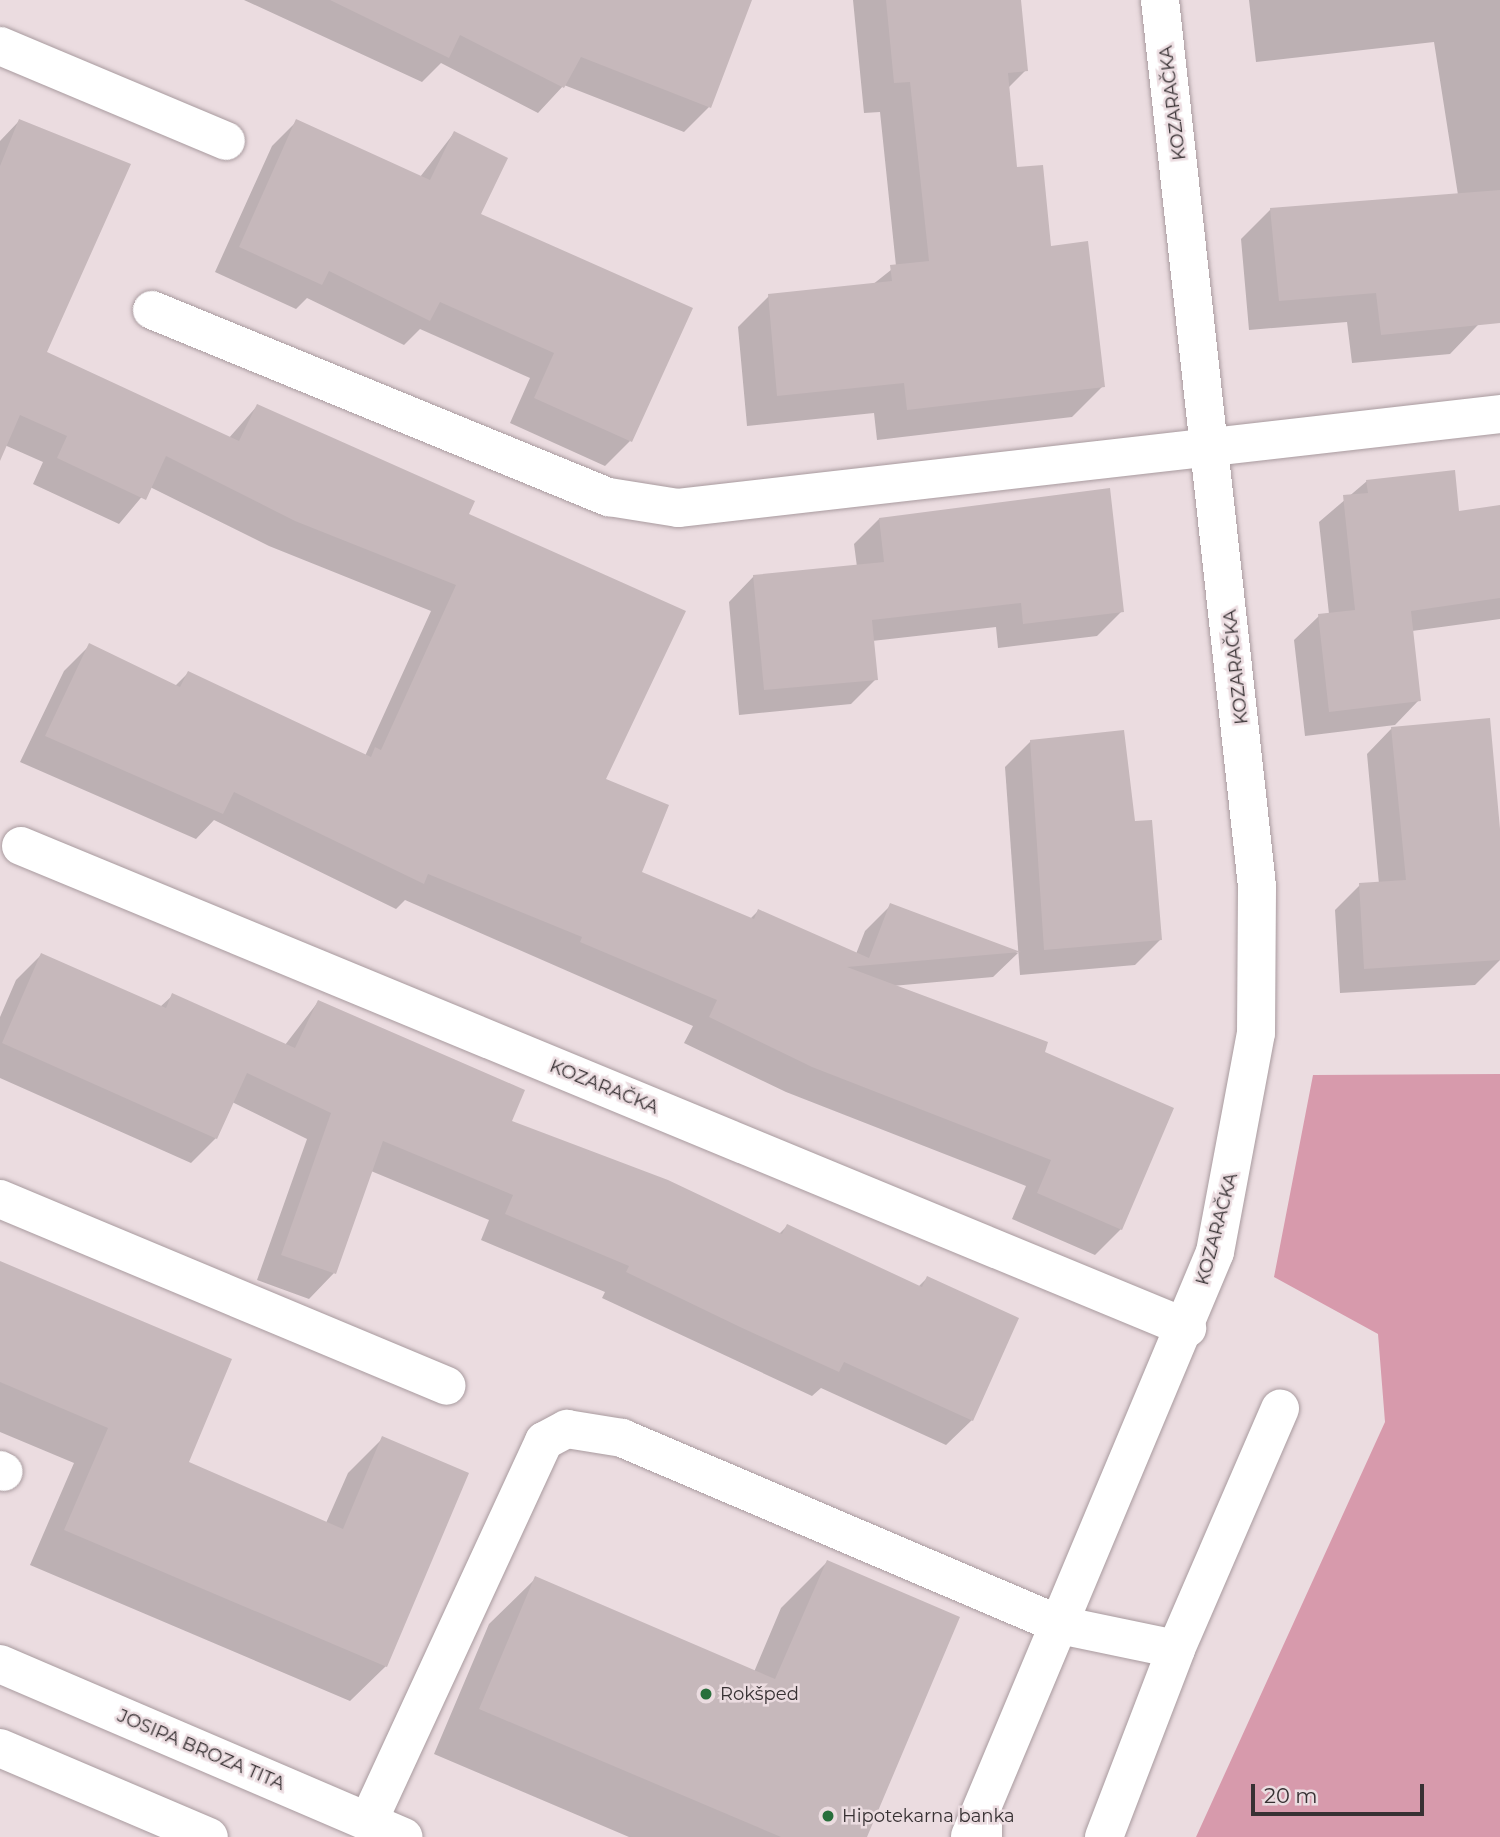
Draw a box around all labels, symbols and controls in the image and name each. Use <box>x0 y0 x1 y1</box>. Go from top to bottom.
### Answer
street label: KOZARAČKA <box>1155 44 1191 162</box>
street label: KOZARAČKA <box>1219 608 1253 726</box>
street label: KOZARAČKA <box>546 1055 662 1119</box>
street label: KOZARAČKA <box>1192 1170 1242 1288</box>
place label: Rokšped <box>720 1683 799 1705</box>
marker: Rokšped <box>698 1686 714 1702</box>
street label: JOSIPA BROZA TITA <box>114 1705 288 1795</box>
scale bar <box>1255 1770 1428 1814</box>
text: 20 m <box>1264 1783 1318 1808</box>
place label: Hipotekarna banka <box>842 1805 1015 1827</box>
marker: Hipotekarna banka <box>820 1808 836 1824</box>

